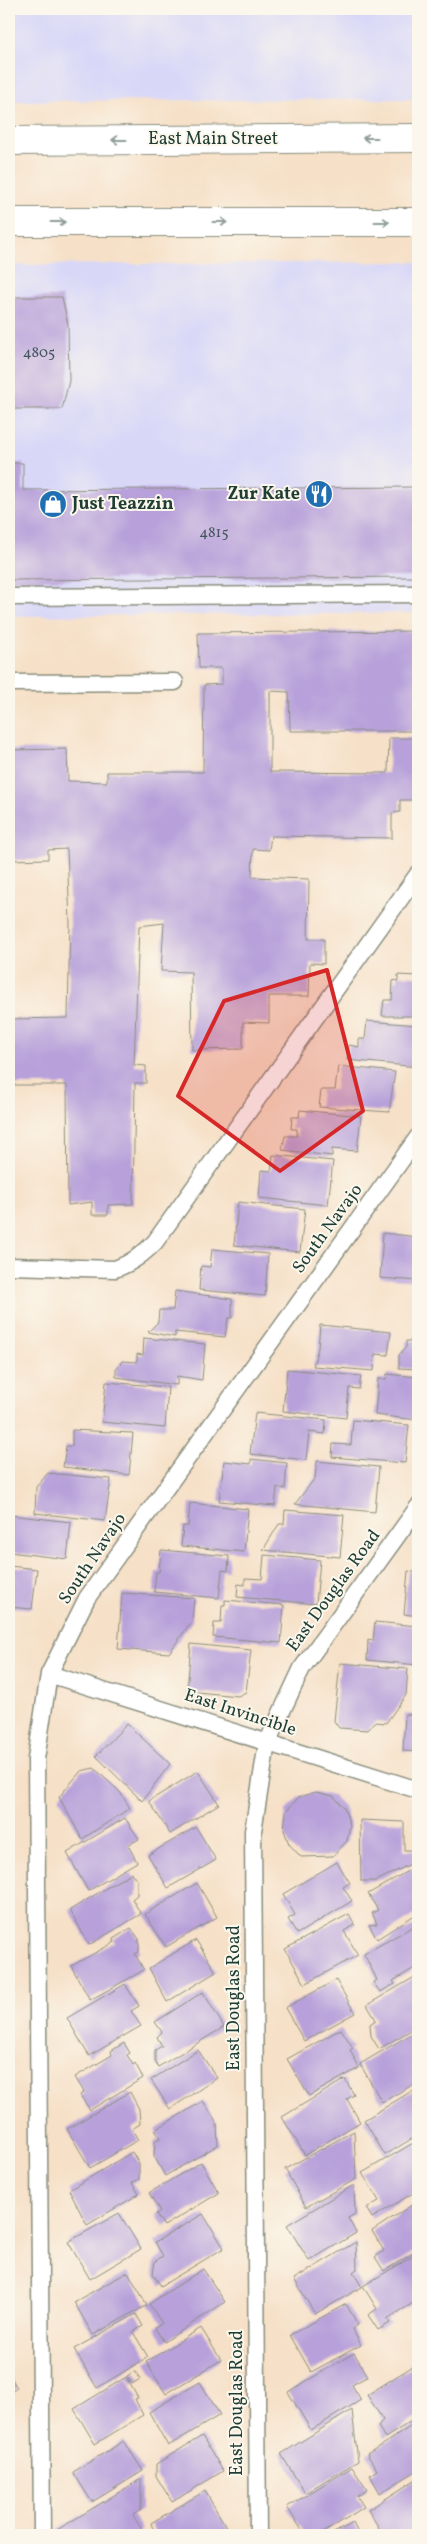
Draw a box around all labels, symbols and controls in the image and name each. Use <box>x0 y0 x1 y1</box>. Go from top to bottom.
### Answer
street label: East Main Street <box>148 127 278 152</box>
one-way arrow <box>362 133 378 143</box>
one-way arrow <box>111 135 128 145</box>
one-way arrow <box>49 217 65 227</box>
one-way arrow <box>212 217 228 227</box>
one-way arrow <box>374 217 390 227</box>
house number: 4805 <box>23 343 55 364</box>
restaurant icon: Zur Kate <box>304 479 334 509</box>
place label: Zur Kate <box>227 482 300 507</box>
shop icon: Just Teazzin <box>38 489 68 519</box>
place label: Just Teazzin <box>71 492 174 517</box>
house number: 4815 <box>199 523 229 544</box>
street label: South Navajo <box>287 1179 369 1279</box>
street label: South Navajo <box>53 1508 133 1610</box>
street label: East Douglas Road <box>281 1525 387 1657</box>
street label: East Invincible <box>181 1683 299 1743</box>
street label: East Douglas Road <box>222 1925 247 2071</box>
street label: East Douglas Road <box>225 2330 250 2476</box>

